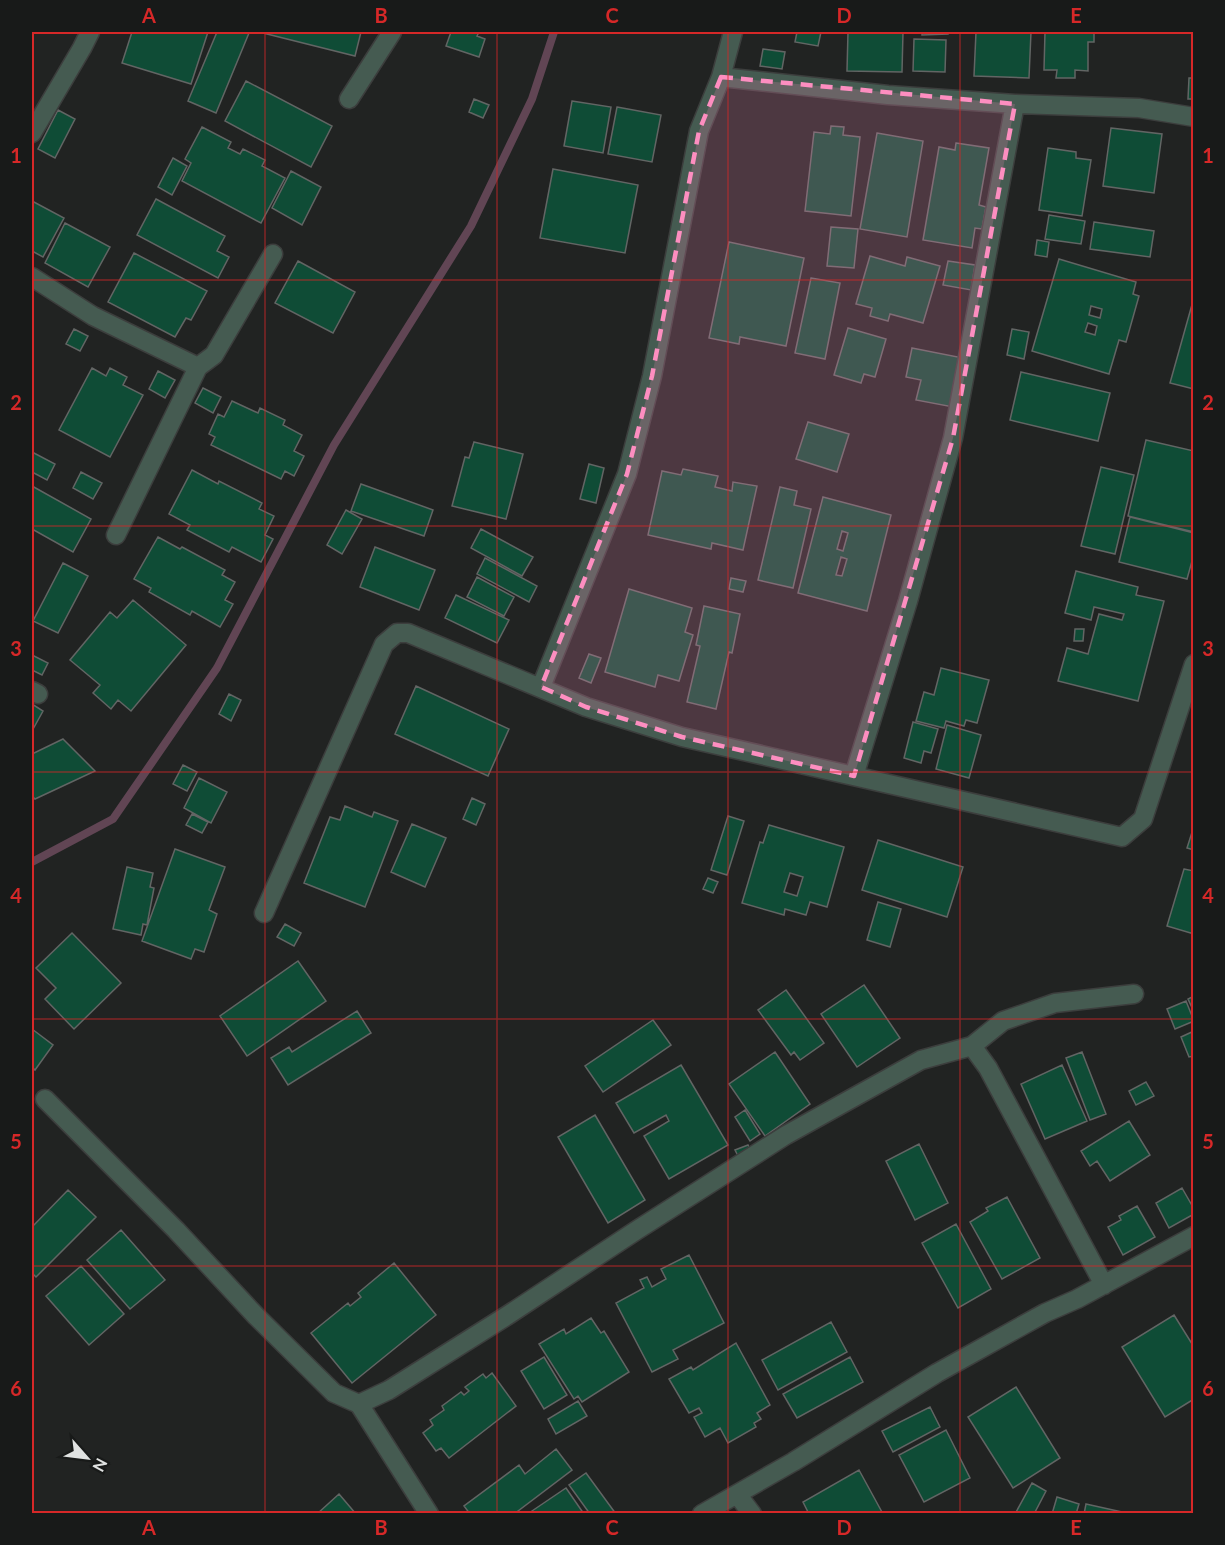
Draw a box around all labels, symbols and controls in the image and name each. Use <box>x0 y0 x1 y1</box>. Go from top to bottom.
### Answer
text: A <box>141 3 156 27</box>
text: B <box>374 3 388 27</box>
text: C <box>605 3 619 27</box>
text: D <box>836 3 852 27</box>
text: E <box>1070 3 1082 27</box>
text: 1 <box>10 143 22 167</box>
text: 1 <box>1202 143 1214 167</box>
text: 2 <box>10 390 22 414</box>
text: 2 <box>1202 390 1214 414</box>
text: 3 <box>10 636 22 660</box>
text: 3 <box>1202 636 1214 660</box>
text: 4 <box>10 883 22 907</box>
text: 4 <box>1202 883 1214 907</box>
text: 5 <box>10 1129 22 1153</box>
text: 5 <box>1202 1129 1214 1153</box>
text: 6 <box>10 1376 22 1400</box>
text: 6 <box>1202 1376 1214 1400</box>
north arrow <box>57 1428 117 1488</box>
text: N <box>89 1455 112 1475</box>
text: A <box>141 1515 156 1539</box>
text: B <box>374 1515 388 1539</box>
text: C <box>605 1515 619 1539</box>
text: D <box>836 1515 852 1539</box>
text: E <box>1070 1515 1082 1539</box>

